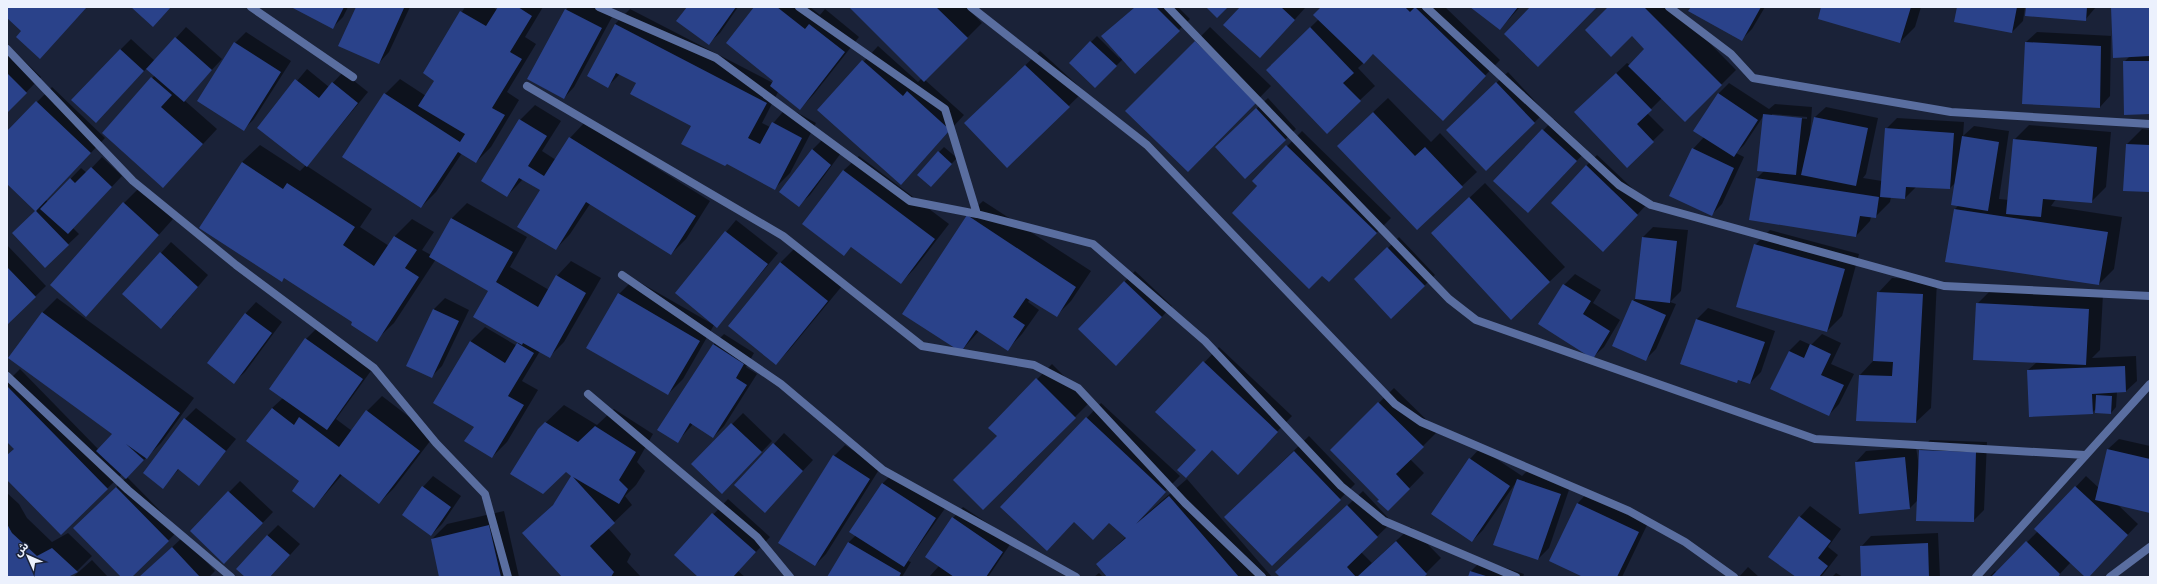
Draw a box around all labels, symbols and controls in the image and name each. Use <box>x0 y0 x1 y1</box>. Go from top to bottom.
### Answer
north arrow <box>8 536 48 576</box>
text: ش <box>11 539 31 559</box>

